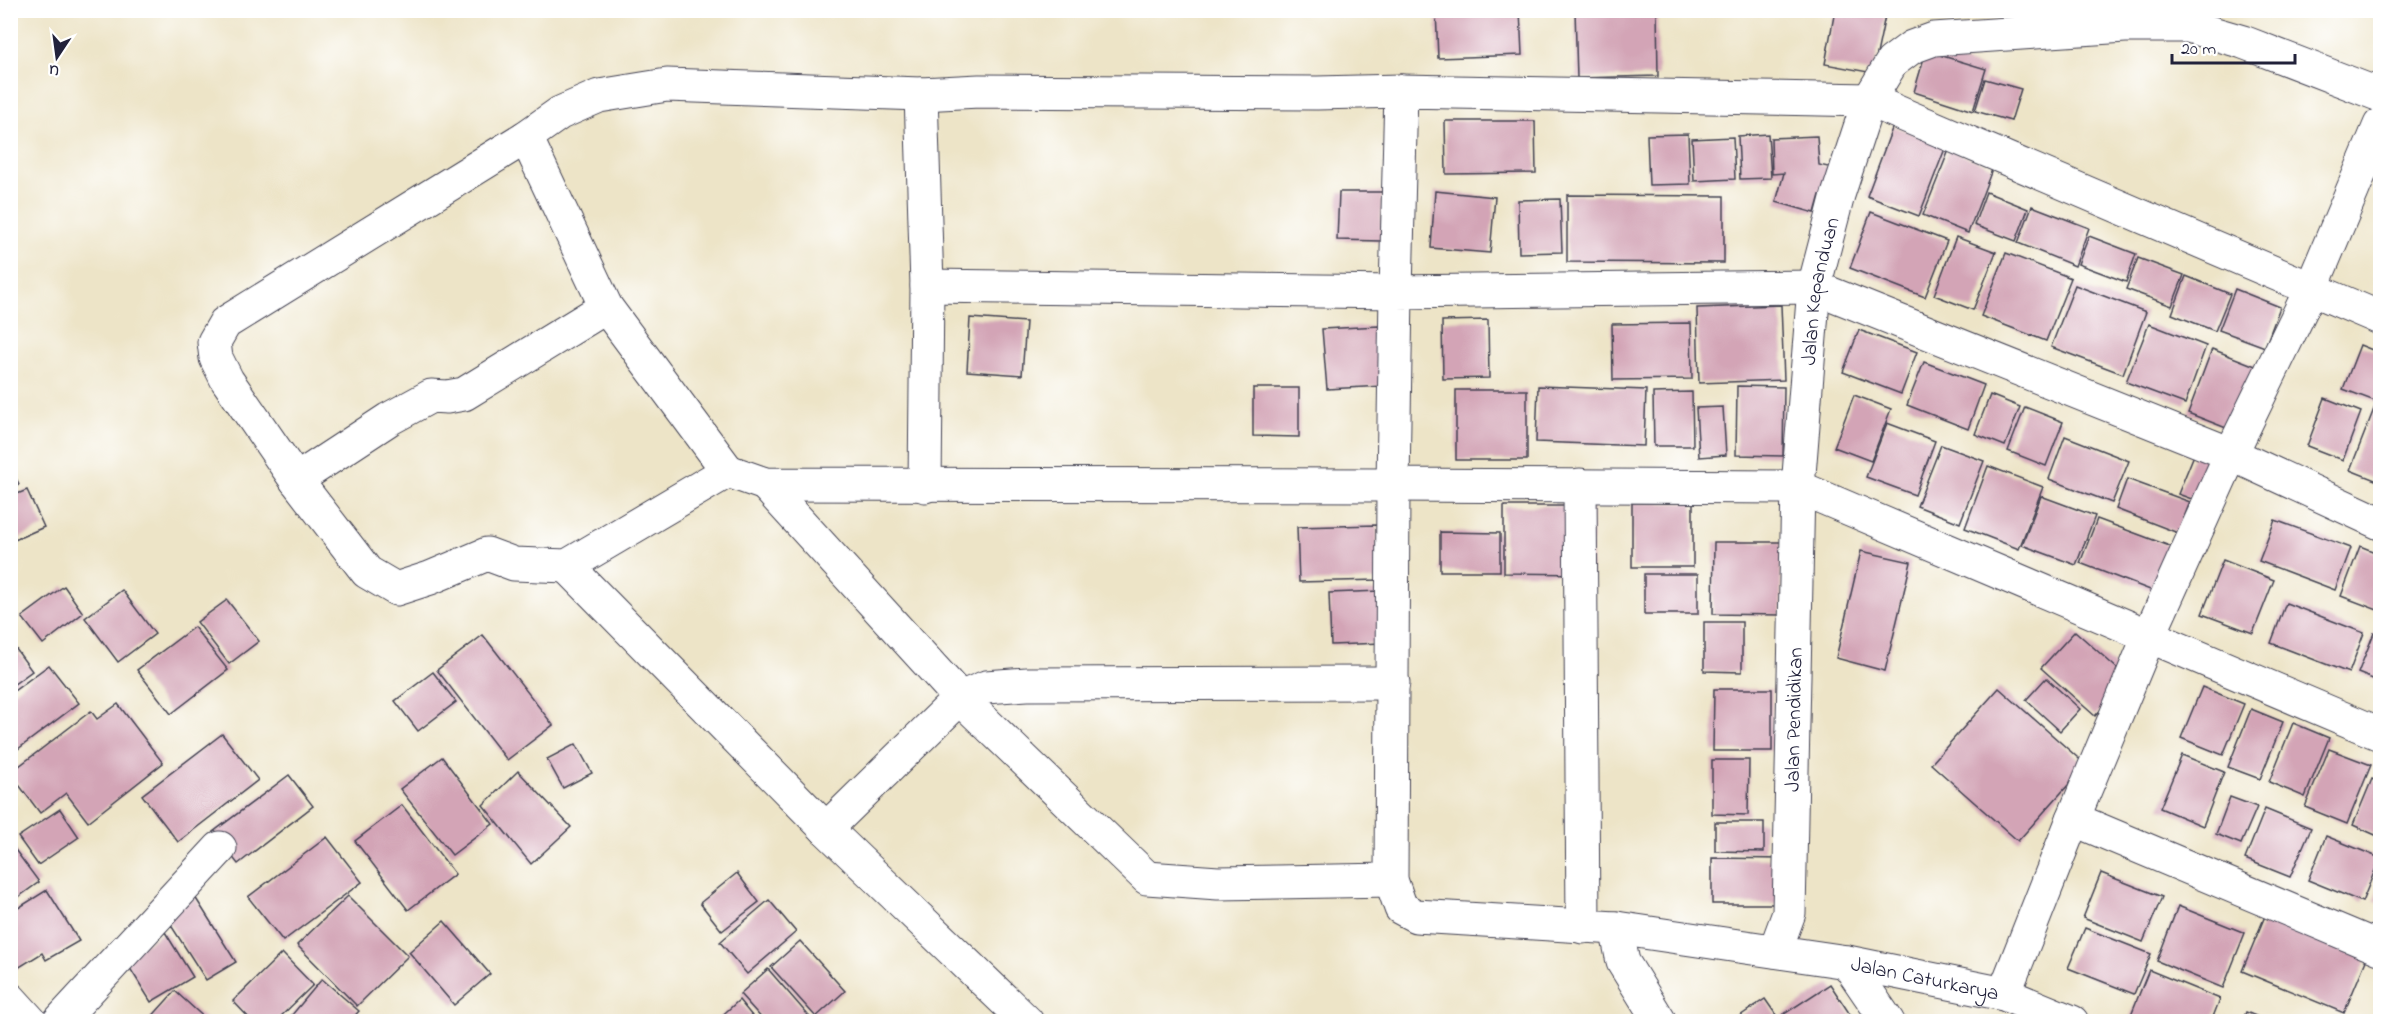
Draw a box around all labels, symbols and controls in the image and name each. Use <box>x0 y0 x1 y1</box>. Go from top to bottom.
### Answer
north arrow <box>27 27 87 87</box>
scale bar <box>2172 27 2295 65</box>
text: 20 m <box>2181 37 2216 63</box>
text: U <box>46 57 62 82</box>
street label: Jalan Kepanduan <box>1795 214 1849 366</box>
street label: Jalan Pendidikan <box>1779 647 1812 792</box>
street label: Jalan Caturkarya <box>1848 950 2001 1010</box>

